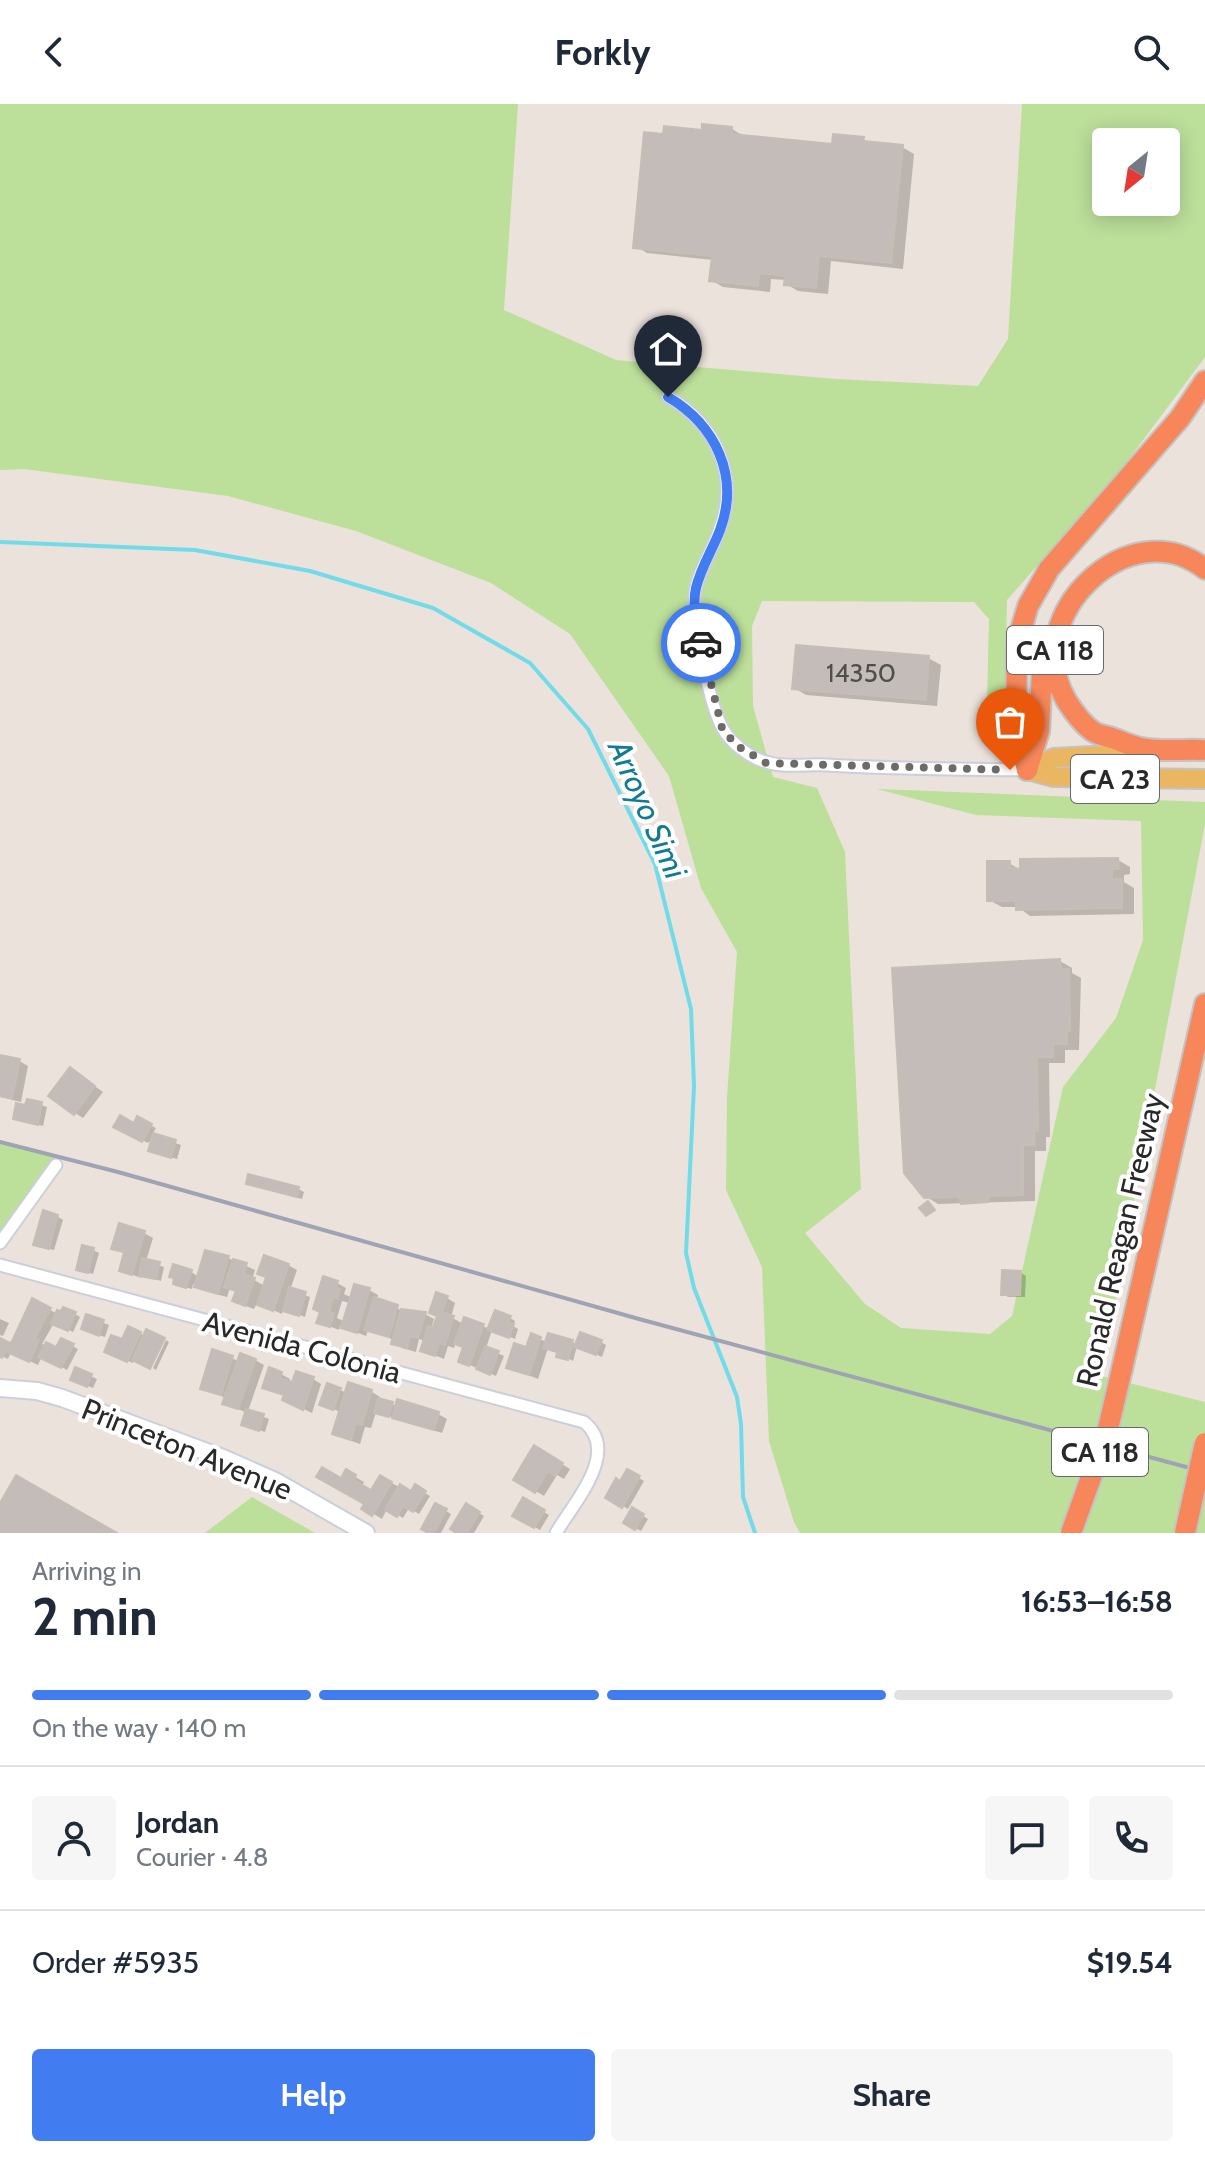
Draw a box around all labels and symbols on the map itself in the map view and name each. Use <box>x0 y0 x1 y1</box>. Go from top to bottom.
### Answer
north arrow <box>1092 128 1180 216</box>
pin <box>634 315 702 397</box>
courier <box>661 603 741 683</box>
road number: CA 118 <box>1007 626 1103 674</box>
house number: 14350 <box>826 657 896 689</box>
pin <box>976 688 1044 770</box>
water label: Arroyo Simi <box>599 732 696 885</box>
road number: CA 23 <box>1071 755 1159 803</box>
street label: Ronald Reagan Freeway <box>1068 1089 1172 1391</box>
street label: Avenida Colonia <box>199 1303 406 1391</box>
street label: Princeton Avenue <box>76 1390 298 1508</box>
road number: CA 118 <box>1052 1428 1148 1476</box>

